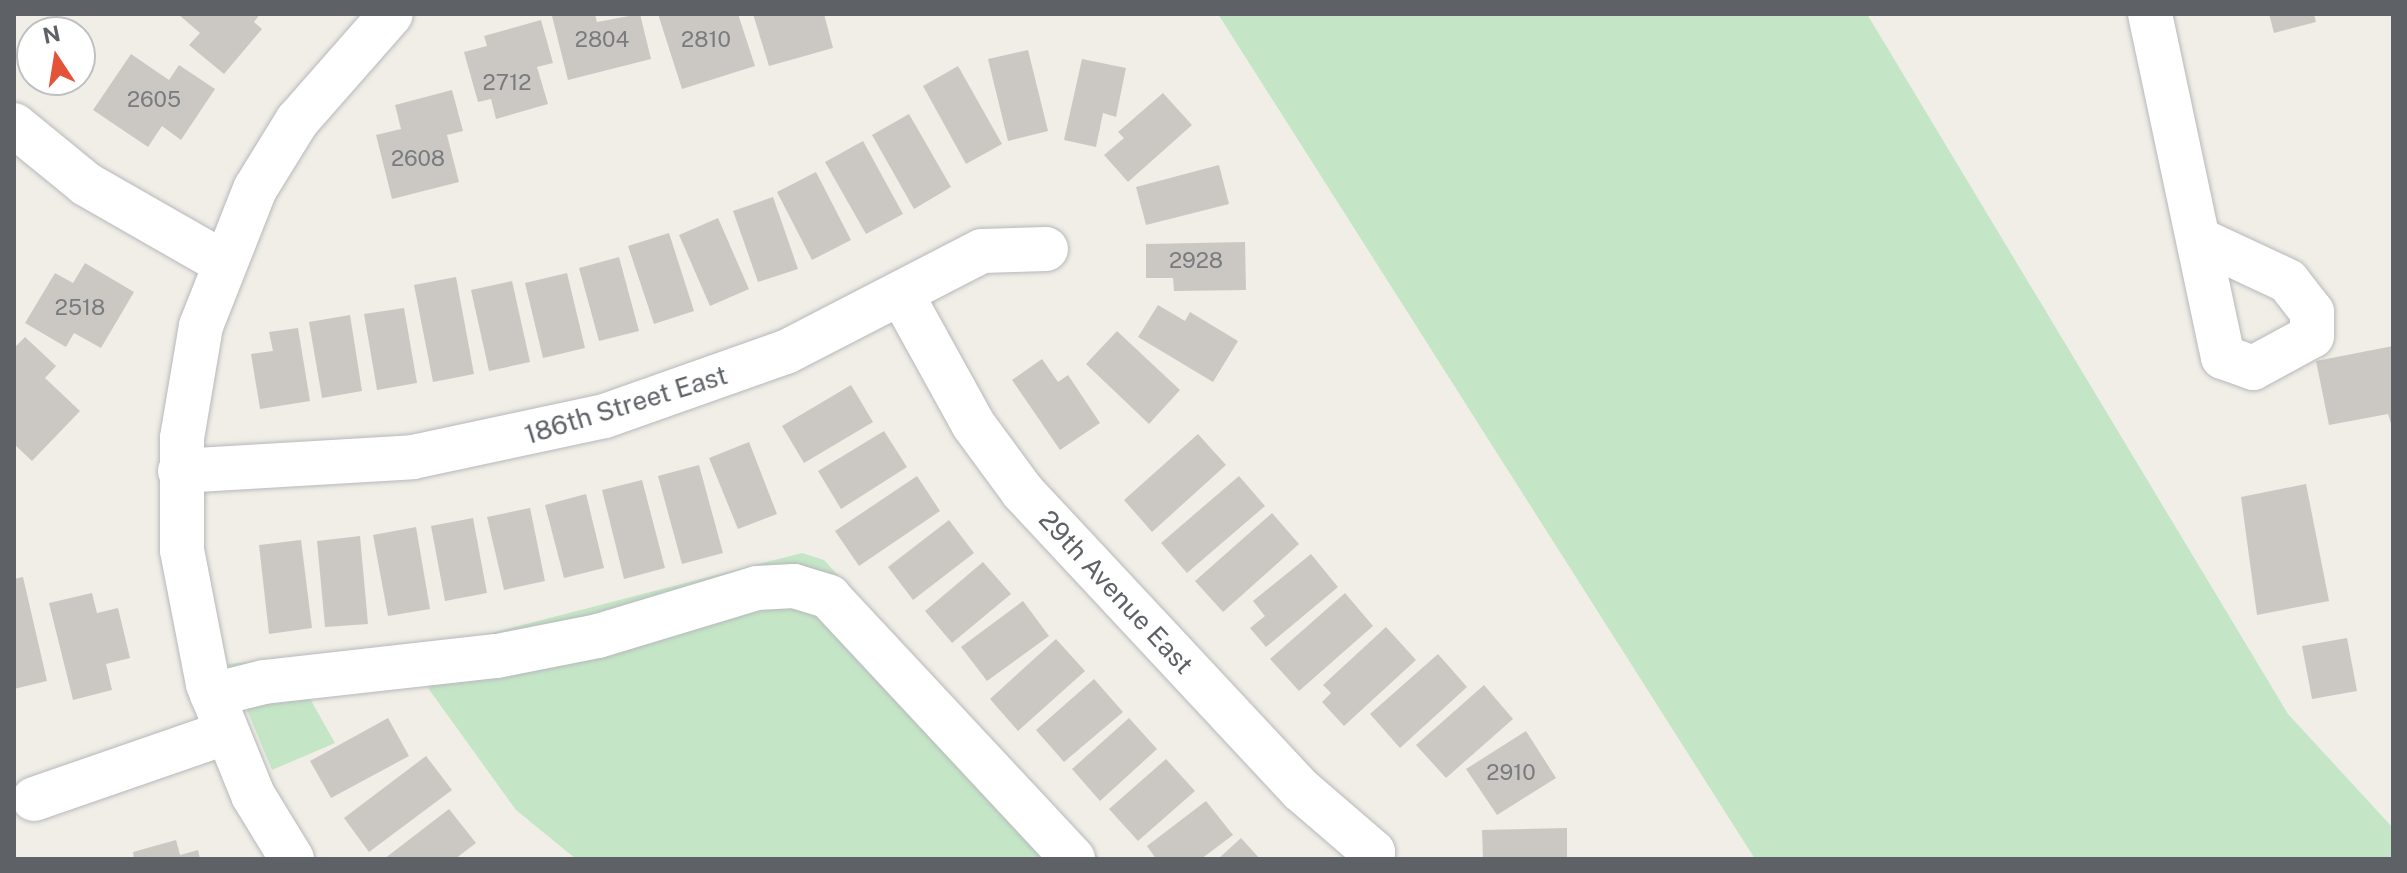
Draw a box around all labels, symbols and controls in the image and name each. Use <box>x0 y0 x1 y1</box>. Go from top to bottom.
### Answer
north arrow <box>16 16 96 96</box>
text: N <box>40 20 63 49</box>
house number: 2804 <box>575 27 629 53</box>
house number: 2810 <box>681 27 731 53</box>
house number: 2712 <box>483 70 531 96</box>
house number: 2605 <box>127 87 181 113</box>
house number: 2608 <box>391 146 445 172</box>
house number: 2928 <box>1169 248 1223 274</box>
house number: 2518 <box>55 295 105 321</box>
street label: 186th Street East <box>521 359 731 451</box>
street label: 29th Avenue East <box>1032 504 1200 680</box>
house number: 2910 <box>1486 760 1536 786</box>

